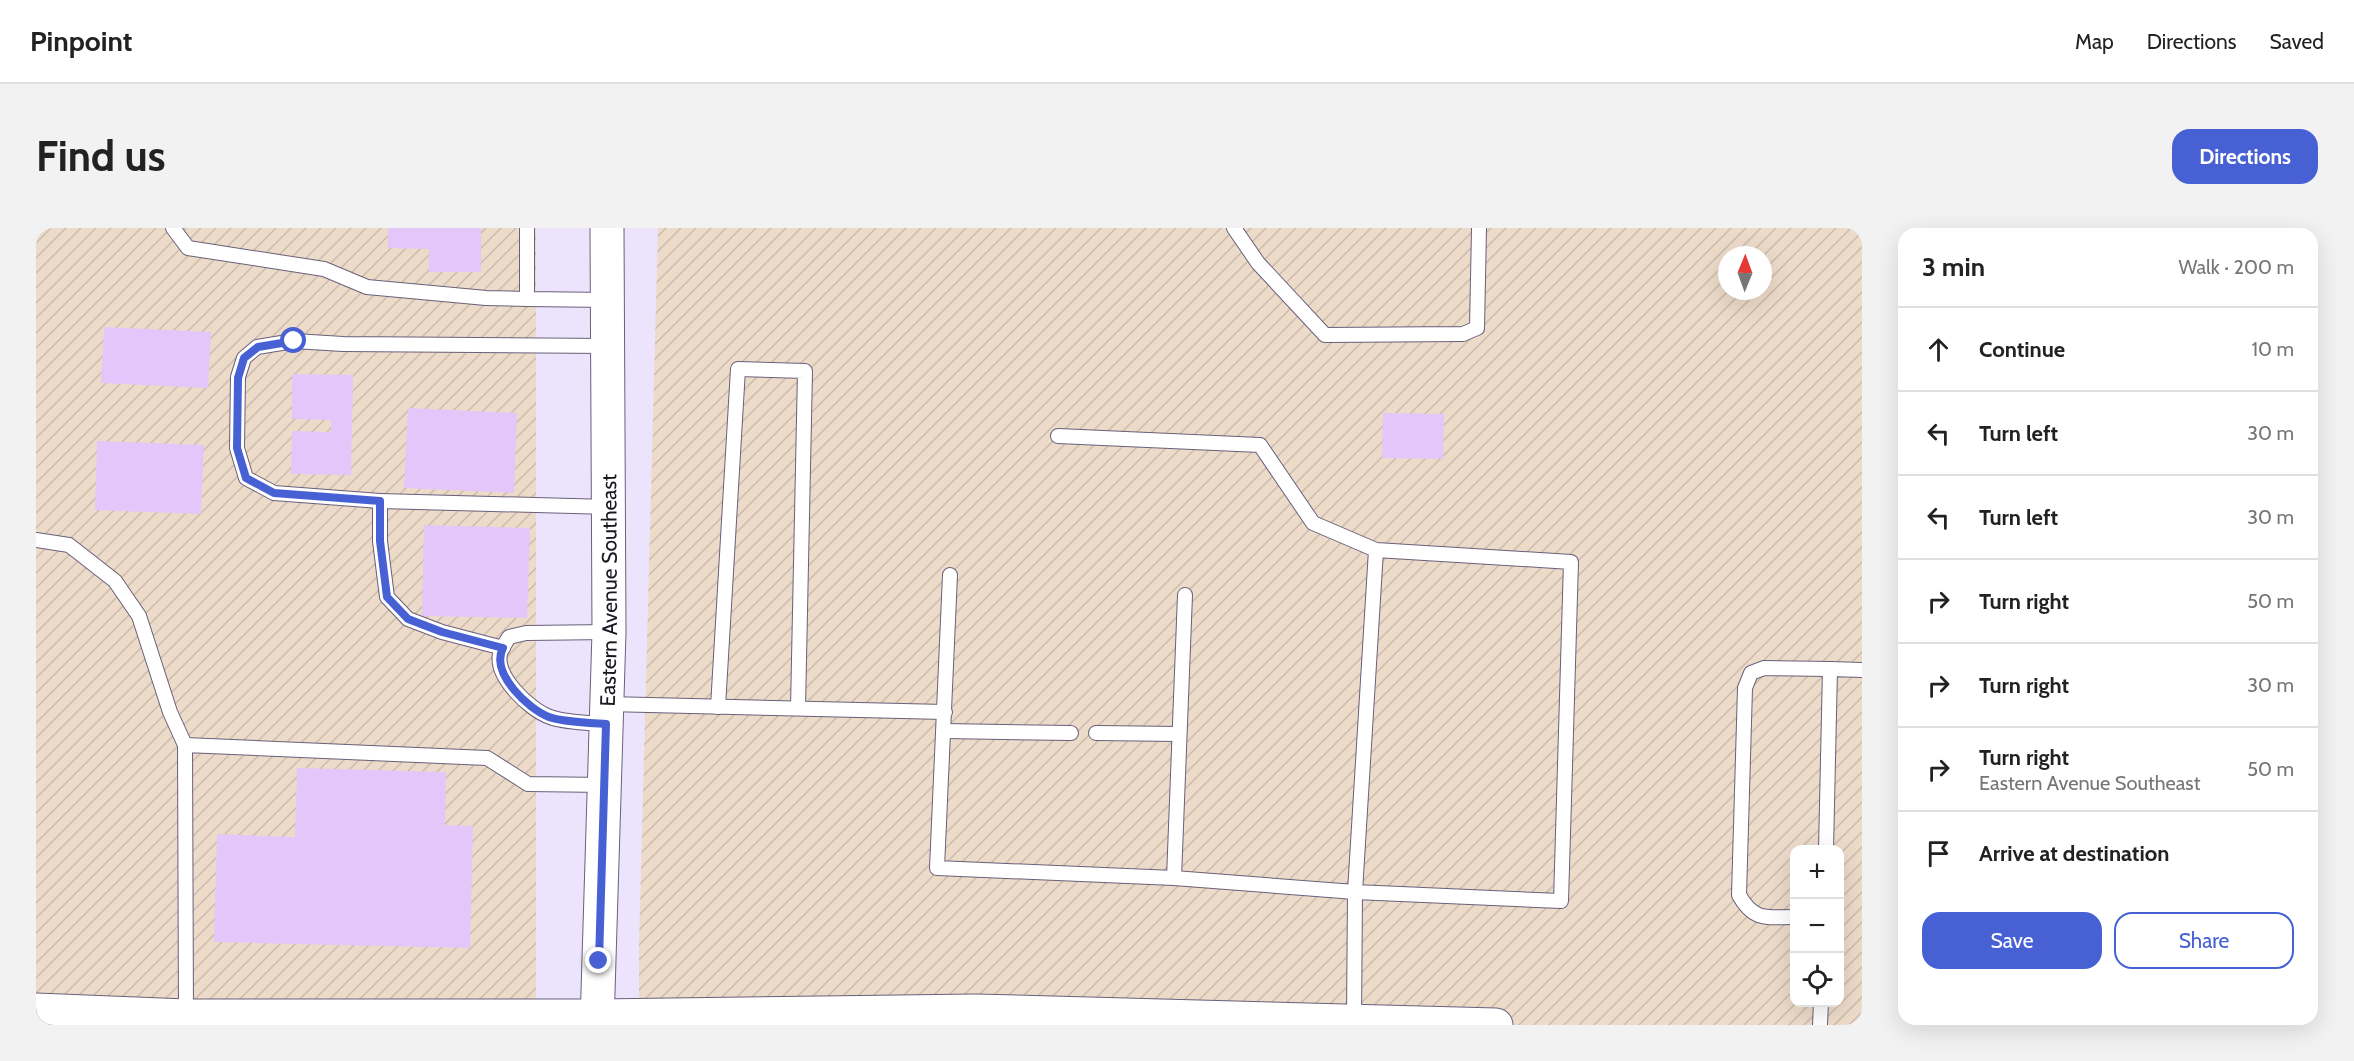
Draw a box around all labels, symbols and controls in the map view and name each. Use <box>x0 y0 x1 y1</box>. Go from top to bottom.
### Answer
text: Pinpoint <box>30 24 132 58</box>
text: Map <box>2075 29 2114 54</box>
text: Directions <box>2147 29 2236 54</box>
text: Saved <box>2269 29 2324 54</box>
button: Directions <box>2172 129 2318 184</box>
text: Find us <box>36 130 165 182</box>
north arrow <box>1718 246 1772 300</box>
text: 3 min <box>1922 251 1985 283</box>
text: Walk · 200 m <box>2178 255 2294 279</box>
route start <box>280 327 306 353</box>
icon: ahead <box>1922 333 1955 366</box>
text: Continue <box>1979 336 2065 363</box>
text: 10 m <box>2251 337 2294 361</box>
icon: left <box>1922 417 1955 450</box>
text: Turn left <box>1979 420 2058 447</box>
text: 30 m <box>2247 421 2294 445</box>
street label: Eastern Avenue Southeast <box>594 474 622 707</box>
icon: left <box>1922 501 1955 534</box>
text: Turn left <box>1979 504 2058 531</box>
text: 30 m <box>2247 505 2294 529</box>
icon: right <box>1922 585 1955 618</box>
text: Turn right <box>1979 588 2069 615</box>
text: 50 m <box>2247 589 2294 613</box>
icon: right <box>1922 669 1955 702</box>
text: Turn right <box>1979 672 2069 699</box>
text: 30 m <box>2247 673 2294 697</box>
text: Turn right <box>1979 744 2069 771</box>
icon: right <box>1922 753 1955 786</box>
text: 50 m <box>2247 757 2294 781</box>
text: Eastern Avenue Southeast <box>1979 771 2200 795</box>
icon: arrive <box>1922 837 1955 870</box>
text: Arrive at destination <box>1979 840 2169 867</box>
map controls <box>1790 845 1844 1007</box>
button: + <box>1790 845 1844 899</box>
button: − <box>1790 899 1844 953</box>
button: Save <box>1922 912 2102 969</box>
button: Share <box>2114 912 2294 969</box>
route end <box>585 947 611 973</box>
button: locate <box>1790 953 1844 1007</box>

